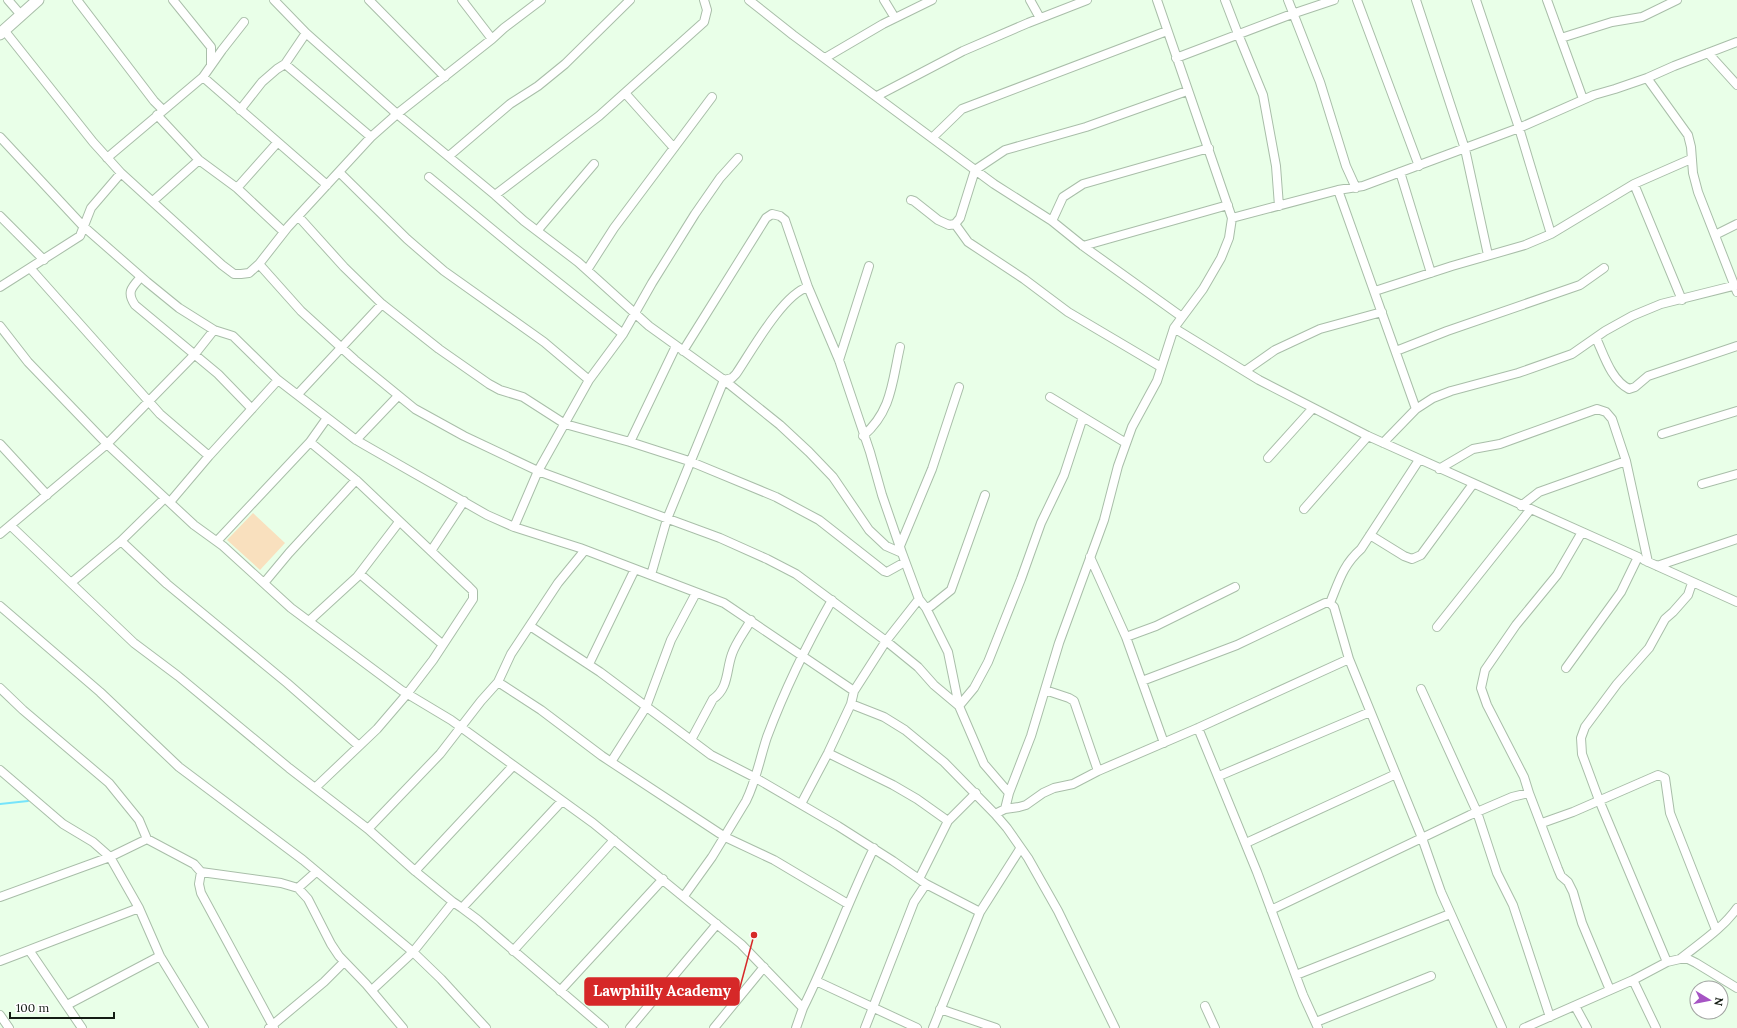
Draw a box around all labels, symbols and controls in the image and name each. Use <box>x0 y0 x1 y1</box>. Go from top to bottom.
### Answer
callout: Lawphilly Academy <box>585 978 739 1005</box>
north arrow <box>1689 980 1729 1020</box>
text: Lawphilly Academy <box>593 981 732 1000</box>
scale bar <box>10 994 114 1020</box>
text: N <box>1711 996 1726 1008</box>
text: 100 m <box>16 1000 49 1015</box>

